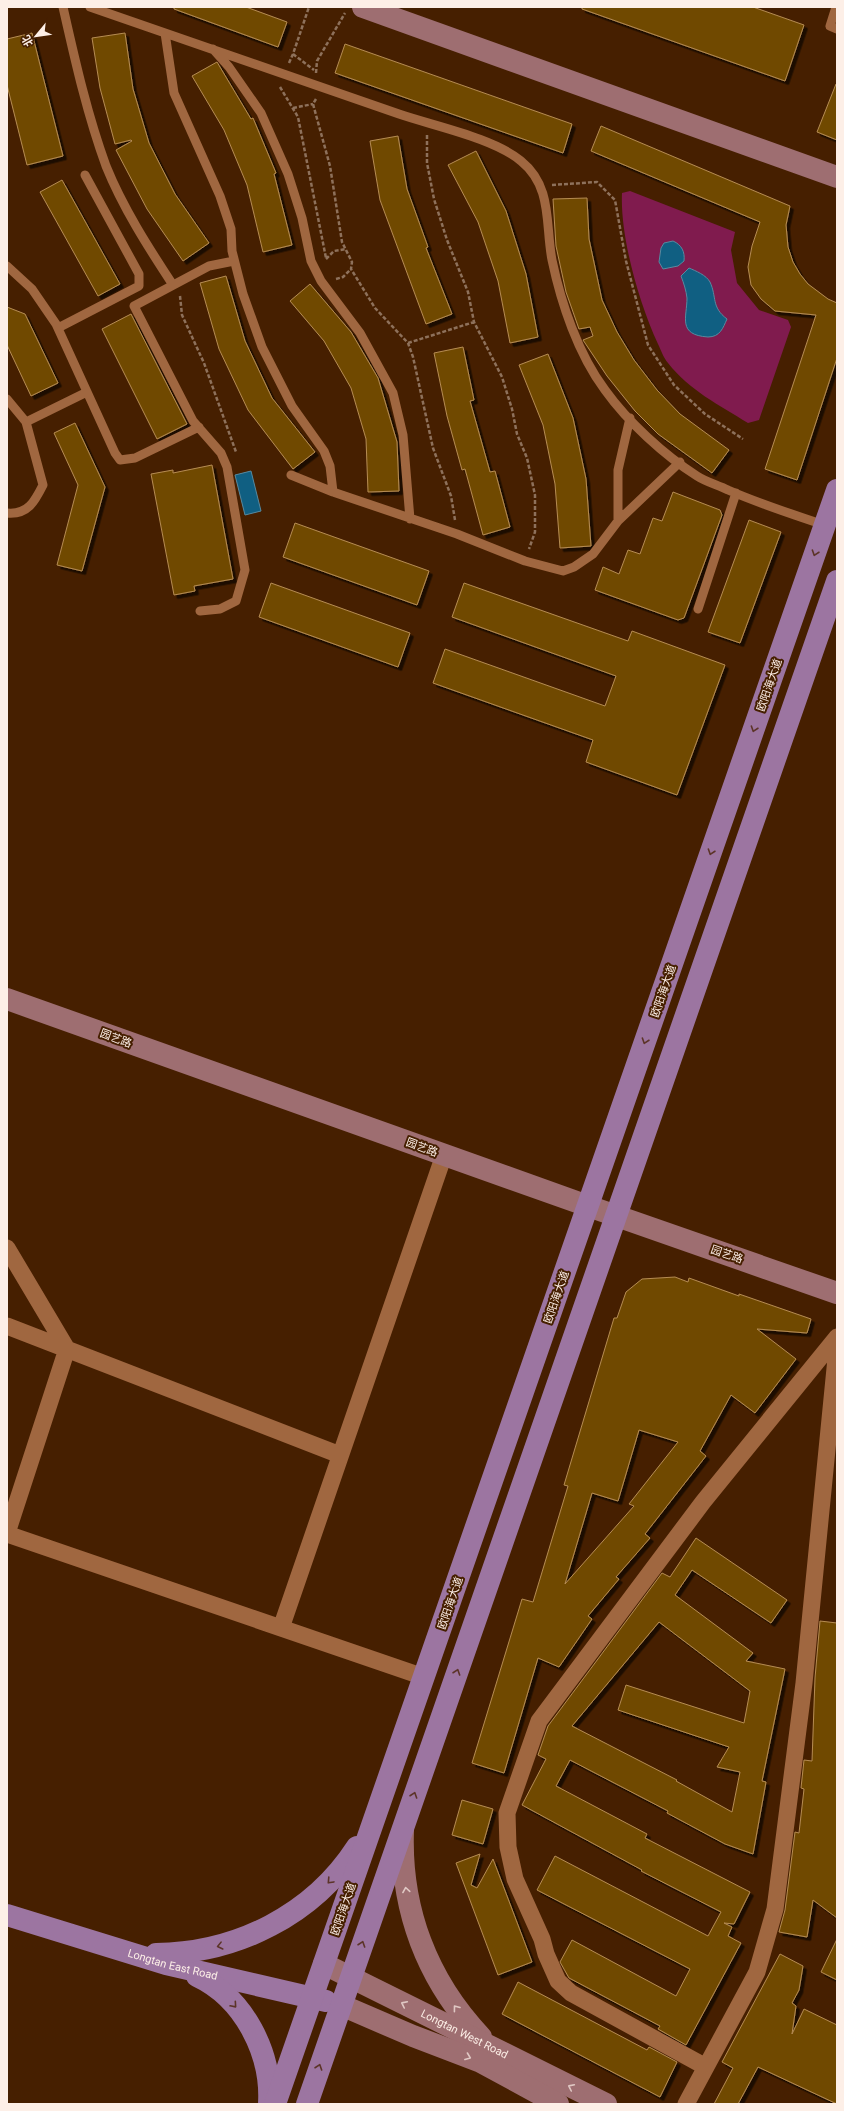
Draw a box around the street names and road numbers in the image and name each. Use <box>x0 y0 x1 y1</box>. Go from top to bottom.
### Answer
street label: 欧阳海大道 <box>754 657 785 713</box>
street label: 欧阳海大道 <box>648 963 679 1019</box>
street label: 园艺路 <box>98 1027 134 1050</box>
street label: 园艺路 <box>404 1136 440 1159</box>
street label: 园艺路 <box>709 1243 745 1266</box>
street label: 欧阳海大道 <box>541 1269 572 1325</box>
street label: 欧阳海大道 <box>435 1575 466 1631</box>
street label: 欧阳海大道 <box>328 1881 359 1937</box>
street label: Longtan East Road <box>126 1947 219 1983</box>
street label: Longtan West Road <box>419 2007 510 2061</box>

